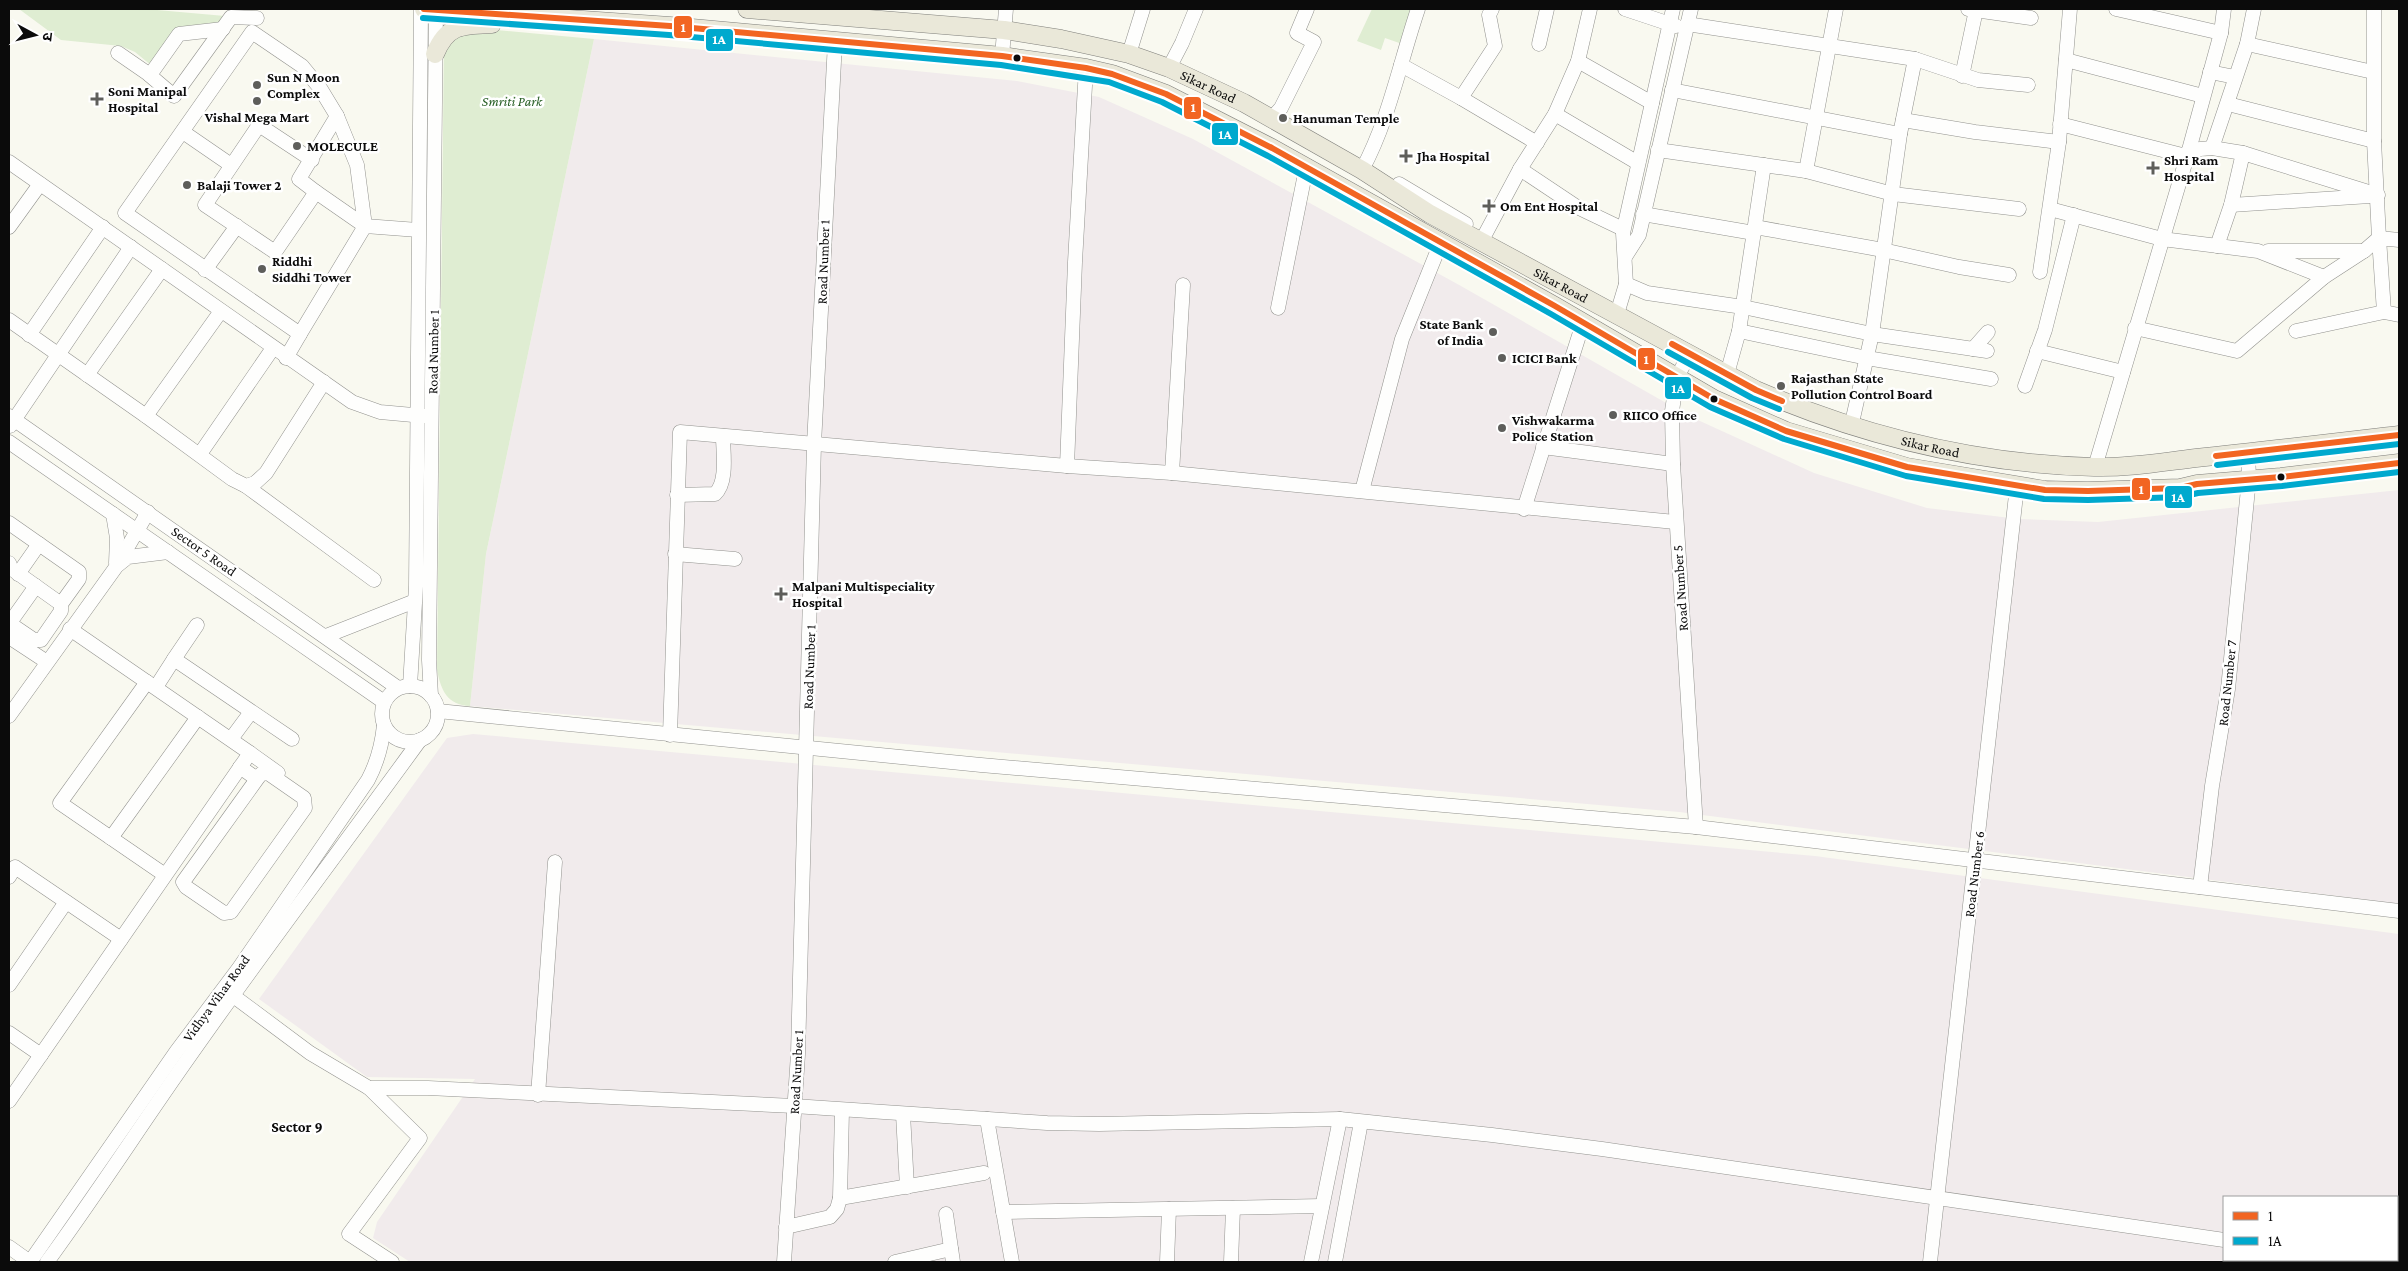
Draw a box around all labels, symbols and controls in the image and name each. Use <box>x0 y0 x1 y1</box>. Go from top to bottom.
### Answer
north arrow <box>10 10 60 60</box>
line badge: 1 <box>673 15 693 39</box>
text: 1 <box>680 19 686 35</box>
line badge: 1A <box>705 28 734 52</box>
text: 1A <box>712 31 726 47</box>
text: उ <box>39 32 56 42</box>
unlabelled marker <box>1012 53 1022 63</box>
street label: Sikar Road <box>1178 67 1239 106</box>
place label: Sun N Moon Complex <box>267 69 340 101</box>
marker: Sun N Moon Complex <box>251 79 263 91</box>
place label: Soni Manipal Hospital <box>108 83 187 115</box>
marker: Soni Manipal Hospital <box>90 92 104 106</box>
park label: Smriti Park <box>482 93 543 109</box>
marker: Vishal Mega Mart <box>251 95 263 107</box>
line badge: 1 <box>1183 96 1202 120</box>
text: 1 <box>1190 99 1196 115</box>
place label: Vishal Mega Mart <box>204 109 310 125</box>
place label: Hanuman Temple <box>1293 110 1400 126</box>
marker: Hanuman Temple <box>1277 112 1289 124</box>
line badge: 1A <box>1211 122 1239 146</box>
text: 1A <box>1218 126 1232 142</box>
place label: MOLECULE <box>307 138 378 154</box>
marker: MOLECULE <box>291 140 303 152</box>
place label: Jha Hospital <box>1415 148 1490 164</box>
marker: Jha Hospital <box>1399 149 1413 163</box>
place label: Shri Ram Hospital <box>2164 152 2219 184</box>
marker: Shri Ram Hospital <box>2146 161 2160 175</box>
place label: Balaji Tower 2 <box>197 177 281 194</box>
marker: Balaji Tower 2 <box>181 179 193 191</box>
place label: Om Ent Hospital <box>1500 198 1598 214</box>
marker: Om Ent Hospital <box>1482 199 1496 213</box>
street label: Road Number 1 <box>814 219 832 304</box>
place label: Riddhi Siddhi Tower <box>272 253 352 285</box>
marker: Riddhi Siddhi Tower <box>256 263 268 275</box>
street label: Sikar Road <box>1531 264 1592 306</box>
street label: Road Number 1 <box>424 309 442 394</box>
place label: State Bank of India <box>1419 316 1483 348</box>
marker: State Bank of India <box>1487 326 1499 338</box>
line badge: 1 <box>1637 347 1656 371</box>
place label: ICICI Bank <box>1512 350 1577 366</box>
text: 1 <box>1643 351 1649 367</box>
marker: ICICI Bank <box>1496 352 1508 364</box>
place label: Rajasthan State Pollution Control Board <box>1791 370 1933 402</box>
line badge: 1A <box>1664 376 1692 400</box>
text: 1A <box>1671 380 1685 396</box>
marker: Rajasthan State Pollution Control Board <box>1775 380 1787 392</box>
unlabelled marker <box>1709 394 1719 404</box>
place label: RIICO Office <box>1623 407 1697 423</box>
marker: RIICO Office <box>1607 409 1619 421</box>
place label: Vishwakarma Police Station <box>1511 412 1594 444</box>
marker: Vishwakarma Police Station <box>1496 422 1508 434</box>
street label: Sikar Road <box>1899 432 1961 461</box>
unlabelled marker <box>2276 472 2286 482</box>
line badge: 1 <box>2131 477 2151 501</box>
text: 1 <box>2138 481 2144 497</box>
line badge: 1A <box>2164 485 2193 509</box>
text: 1A <box>2171 489 2185 505</box>
street label: Sector 5 Road <box>169 523 240 579</box>
street label: Road Number 5 <box>1669 544 1691 632</box>
place label: Malpani Multispeciality Hospital <box>792 578 935 610</box>
marker: Malpani Multispeciality Hospital <box>774 587 788 601</box>
street label: Road Number 1 <box>800 624 818 709</box>
street label: Road Number 7 <box>2215 639 2240 727</box>
street label: Road Number 6 <box>1961 830 1987 918</box>
street label: Vidhya Vihar Road <box>179 951 253 1044</box>
street label: Road Number 1 <box>786 1029 806 1115</box>
district label: Sector 9 <box>271 1119 323 1135</box>
legend <box>2223 1196 2398 1261</box>
text: 1 <box>2268 1208 2273 1224</box>
text: 1A <box>2268 1233 2282 1249</box>

